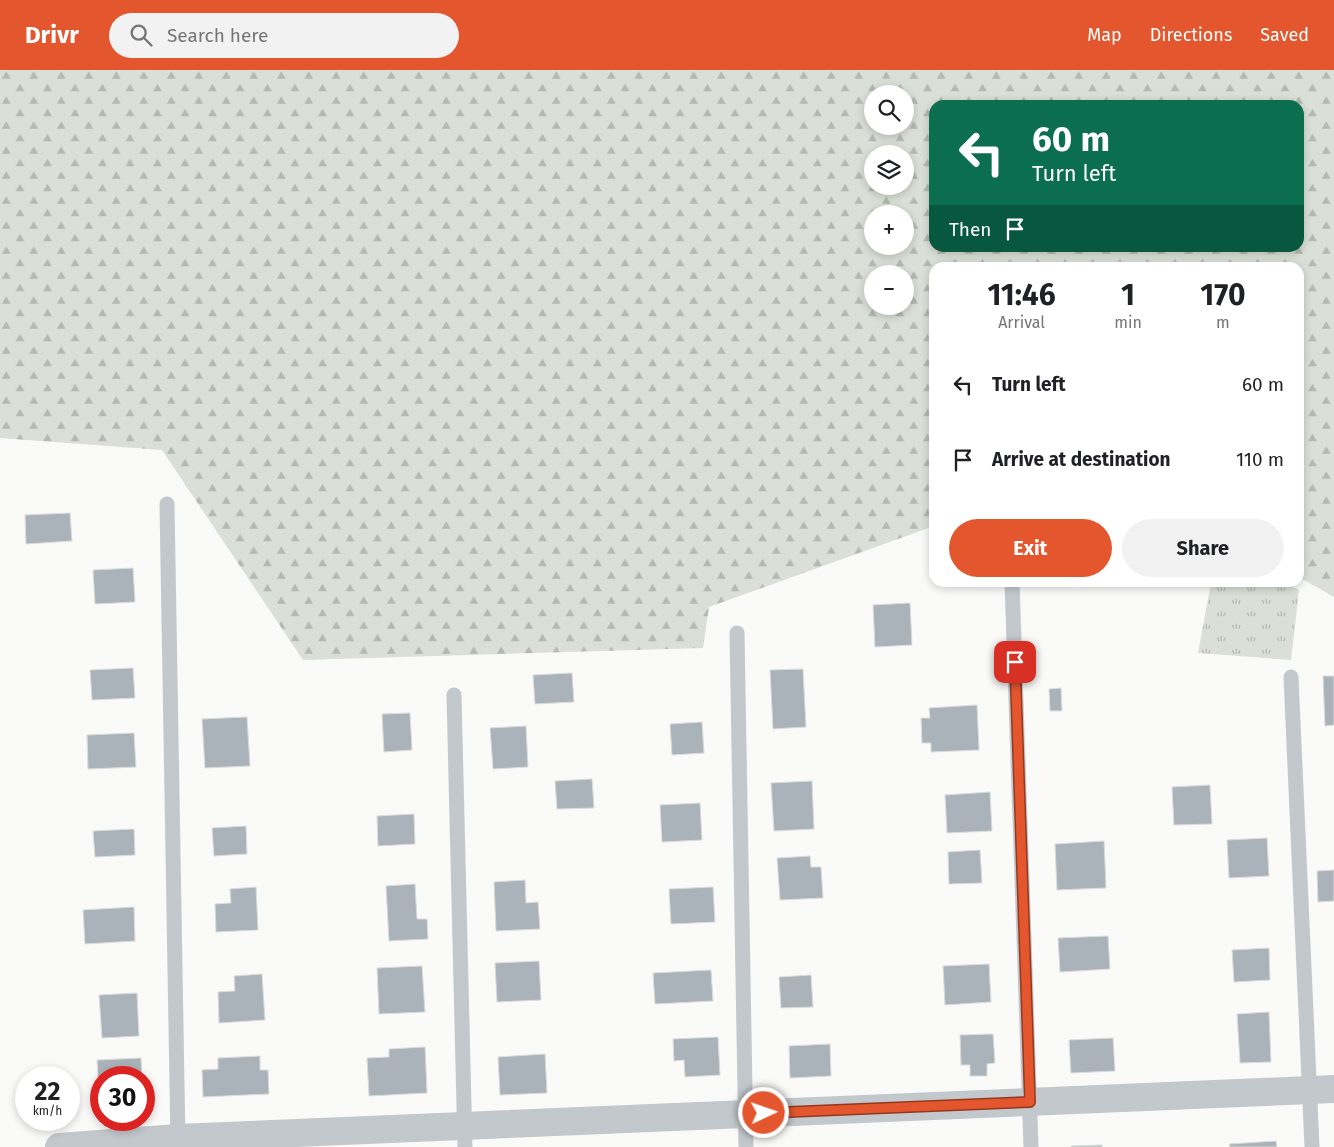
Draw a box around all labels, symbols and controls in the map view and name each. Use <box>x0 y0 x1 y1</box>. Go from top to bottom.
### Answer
search box <box>109 13 459 58</box>
text: Drivr <box>25 21 79 49</box>
icon: search <box>127 21 155 49</box>
text: Search here <box>167 24 268 47</box>
text: Map <box>1087 24 1122 46</box>
text: Directions <box>1150 24 1232 46</box>
text: Saved <box>1260 24 1309 46</box>
map controls <box>864 85 914 315</box>
button: search <box>864 85 914 135</box>
text: 60 m <box>1032 118 1110 160</box>
icon: left <box>949 120 1014 185</box>
button: layers <box>864 145 914 195</box>
text: Turn left <box>1032 160 1116 187</box>
button: + <box>864 205 914 255</box>
icon: arrive <box>1001 215 1029 243</box>
text: Then <box>949 218 991 241</box>
button: − <box>864 265 914 315</box>
text: 11:46 <box>987 277 1056 313</box>
text: 1 <box>1121 277 1135 313</box>
text: 170 <box>1200 277 1245 313</box>
text: Arrival <box>998 313 1045 332</box>
text: min <box>1114 313 1142 332</box>
text: m <box>1216 313 1230 332</box>
icon: left <box>949 371 977 399</box>
text: Turn left <box>992 373 1066 396</box>
text: 60 m <box>1242 373 1284 396</box>
icon: arrive <box>949 446 977 474</box>
text: Arrive at destination <box>992 448 1171 471</box>
text: 110 m <box>1236 448 1284 471</box>
button: Exit <box>949 519 1112 577</box>
button: Share <box>1122 519 1284 577</box>
pin <box>994 641 1036 683</box>
icon: arrive <box>1001 648 1029 676</box>
speed limit sign: 30 <box>90 1066 155 1131</box>
text: 22 <box>35 1077 60 1107</box>
position arrow <box>737 1086 789 1138</box>
text: km/h <box>33 1104 62 1118</box>

